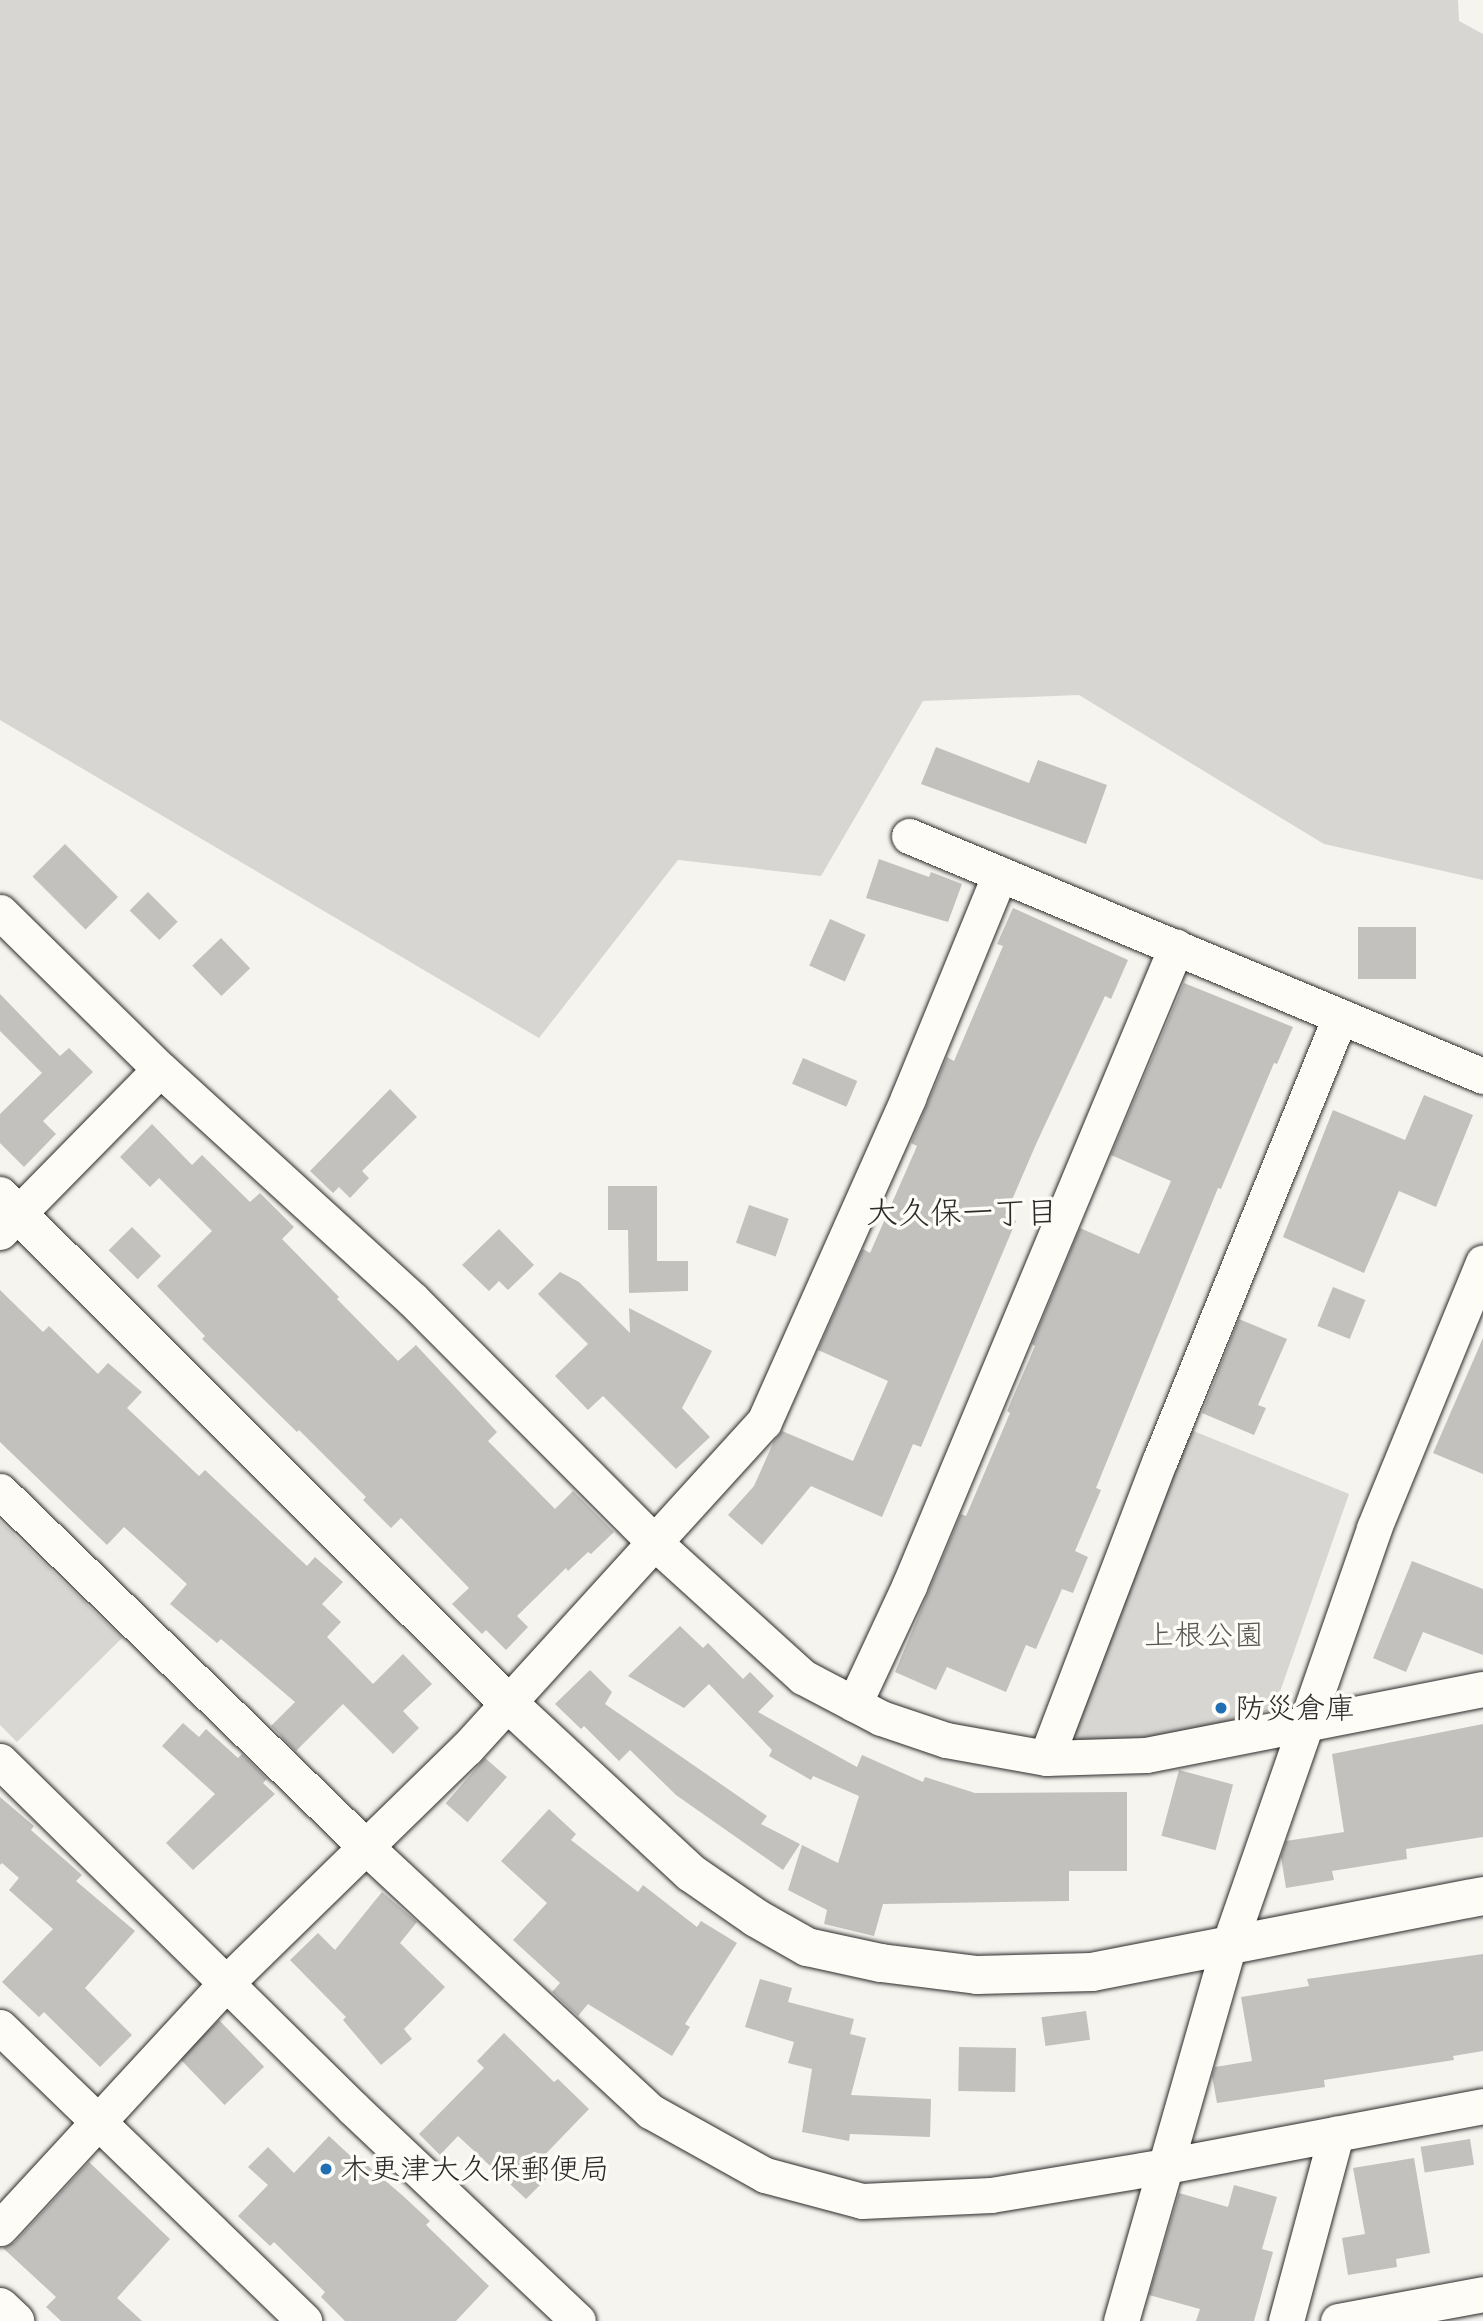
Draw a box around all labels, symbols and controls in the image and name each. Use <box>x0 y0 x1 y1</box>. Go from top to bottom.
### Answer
district label: 大久保一丁目 <box>866 1194 1058 1232</box>
park label: 上根公園 <box>1144 1617 1264 1653</box>
place label: 防災倉庫 <box>1235 1690 1355 1726</box>
marker: 防災倉庫 <box>1213 1700 1229 1716</box>
place label: 木更津大久保郵便局 <box>340 2151 610 2187</box>
marker: 木更津大久保郵便局 <box>318 2161 334 2177</box>

